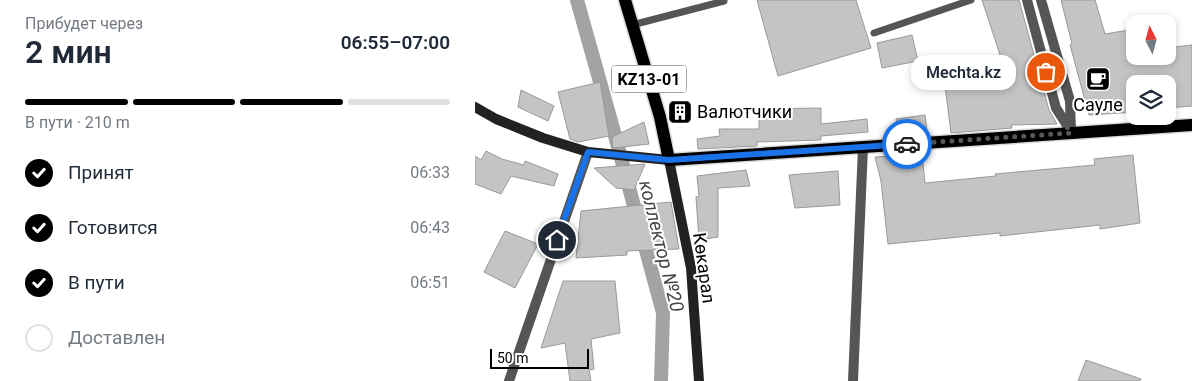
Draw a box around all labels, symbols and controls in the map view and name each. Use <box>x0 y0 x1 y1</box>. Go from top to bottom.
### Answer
text: Прибудет через <box>25 14 143 33</box>
north arrow <box>1126 15 1176 65</box>
map controls <box>1126 15 1176 125</box>
text: 06:55–07:00 <box>341 31 450 54</box>
text: 2 мин <box>25 33 112 71</box>
pin <box>1025 51 1067 93</box>
callout: Mechta.kz <box>911 54 1016 90</box>
icon: bag <box>1032 58 1060 86</box>
text: Mechta.kz <box>926 63 1001 82</box>
road number: KZ13-01 <box>611 66 687 92</box>
cafe icon: Сауле <box>1085 66 1111 92</box>
button: layers <box>1126 75 1176 125</box>
place label: Сауле <box>1073 94 1123 115</box>
building icon: Валютчики <box>667 99 693 125</box>
place label: Валютчики <box>697 101 792 122</box>
text: В пути · 210 m <box>25 113 130 132</box>
courier <box>882 119 932 169</box>
icon: car <box>893 130 921 158</box>
icon: check <box>25 159 53 187</box>
text: Принят <box>68 161 134 184</box>
text: 06:33 <box>410 163 450 182</box>
water label: коллектор №20 <box>634 178 689 314</box>
icon: check <box>25 214 53 242</box>
text: Готовится <box>68 216 158 239</box>
text: 06:43 <box>410 218 450 237</box>
pin <box>536 219 578 261</box>
icon: home <box>543 226 571 254</box>
street label: Көкарал <box>689 231 720 305</box>
icon: check <box>25 269 53 297</box>
text: В пути <box>68 271 125 294</box>
text: 06:51 <box>410 273 450 292</box>
text: Доставлен <box>68 326 165 349</box>
scale bar <box>490 346 589 369</box>
text: 50 m <box>497 350 529 366</box>

